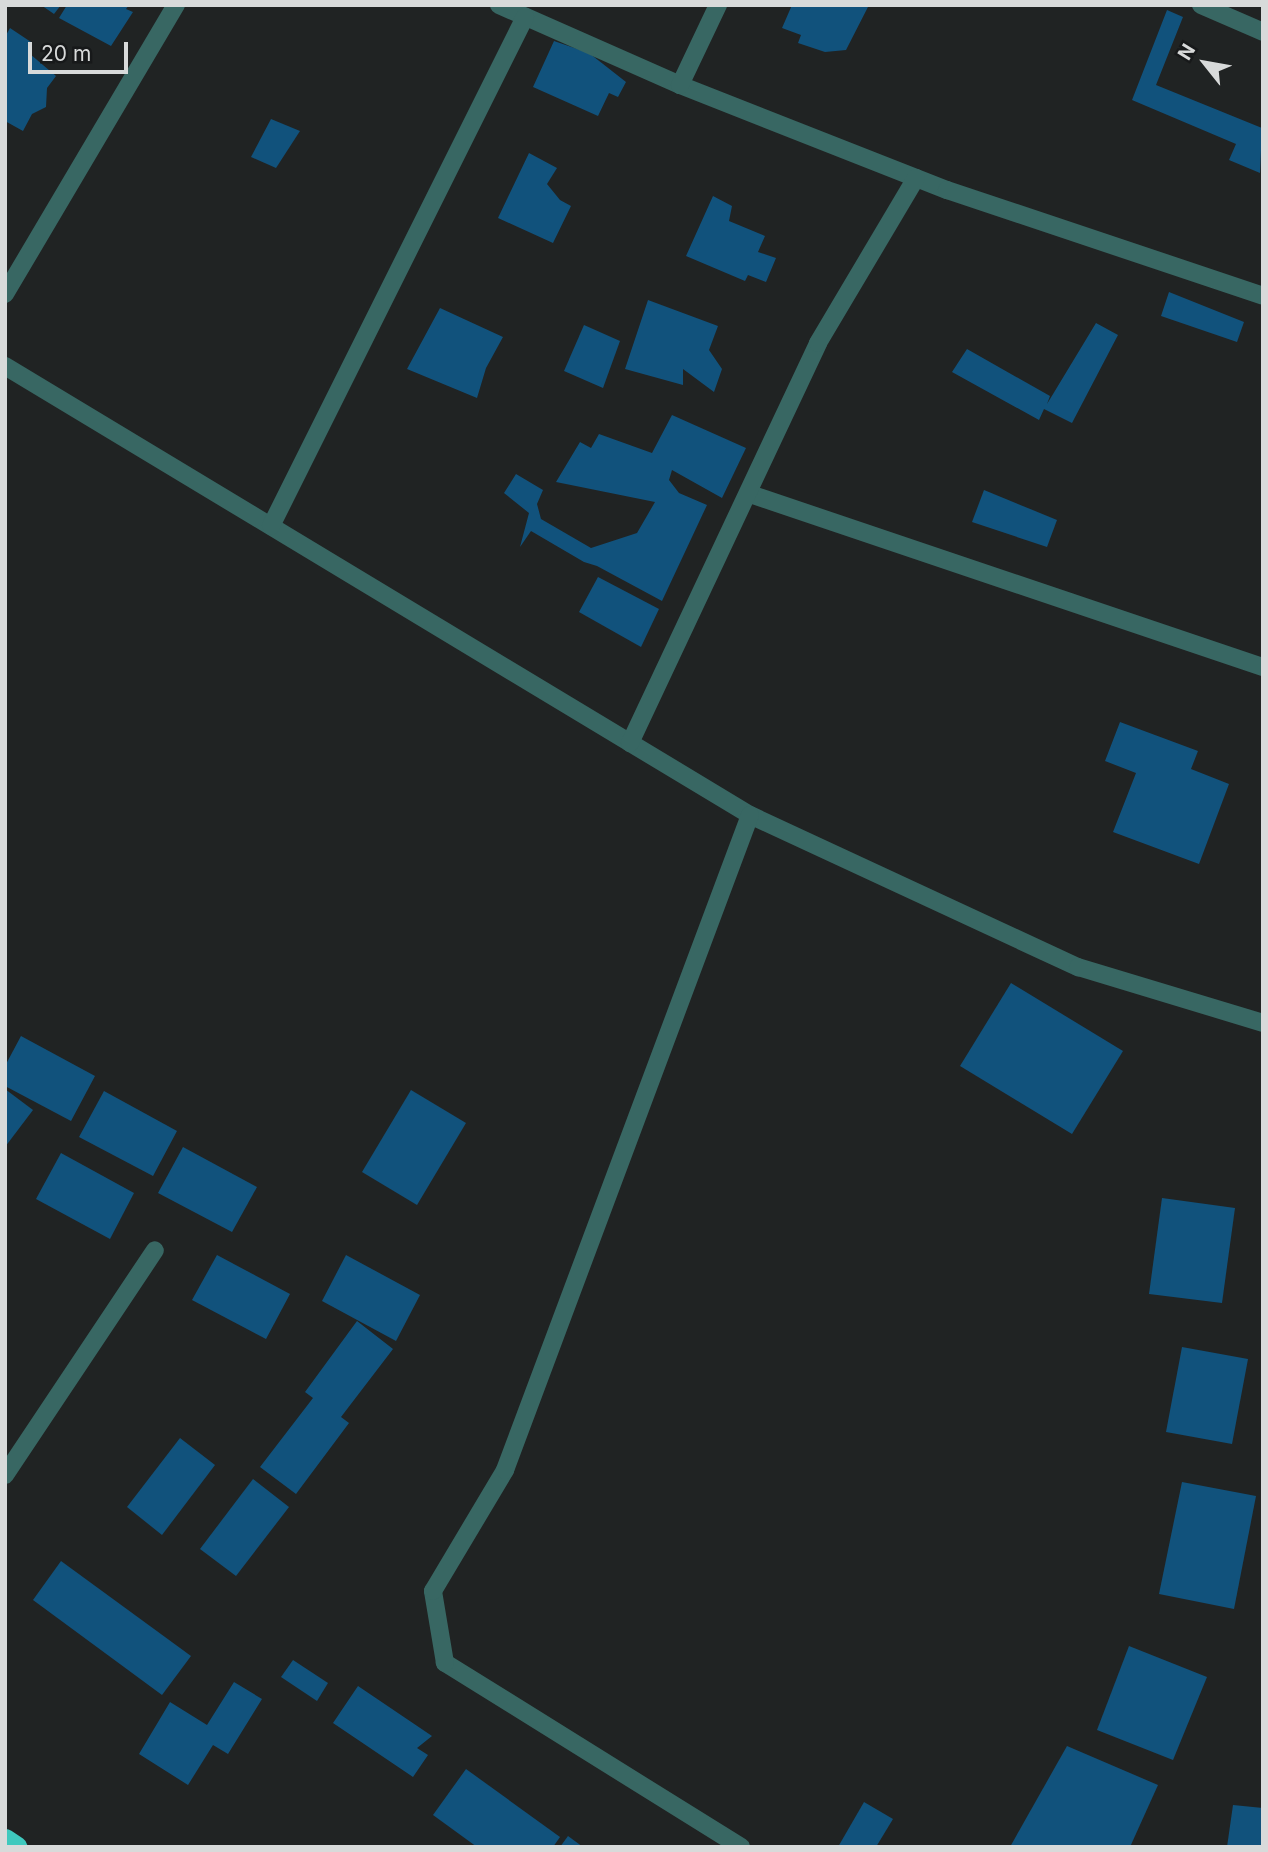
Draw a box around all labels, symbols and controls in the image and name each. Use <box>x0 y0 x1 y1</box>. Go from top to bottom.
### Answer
scale bar <box>32 28 131 72</box>
north arrow <box>1170 28 1240 98</box>
text: N <box>1173 40 1200 64</box>
text: 20 m <box>41 41 91 66</box>

